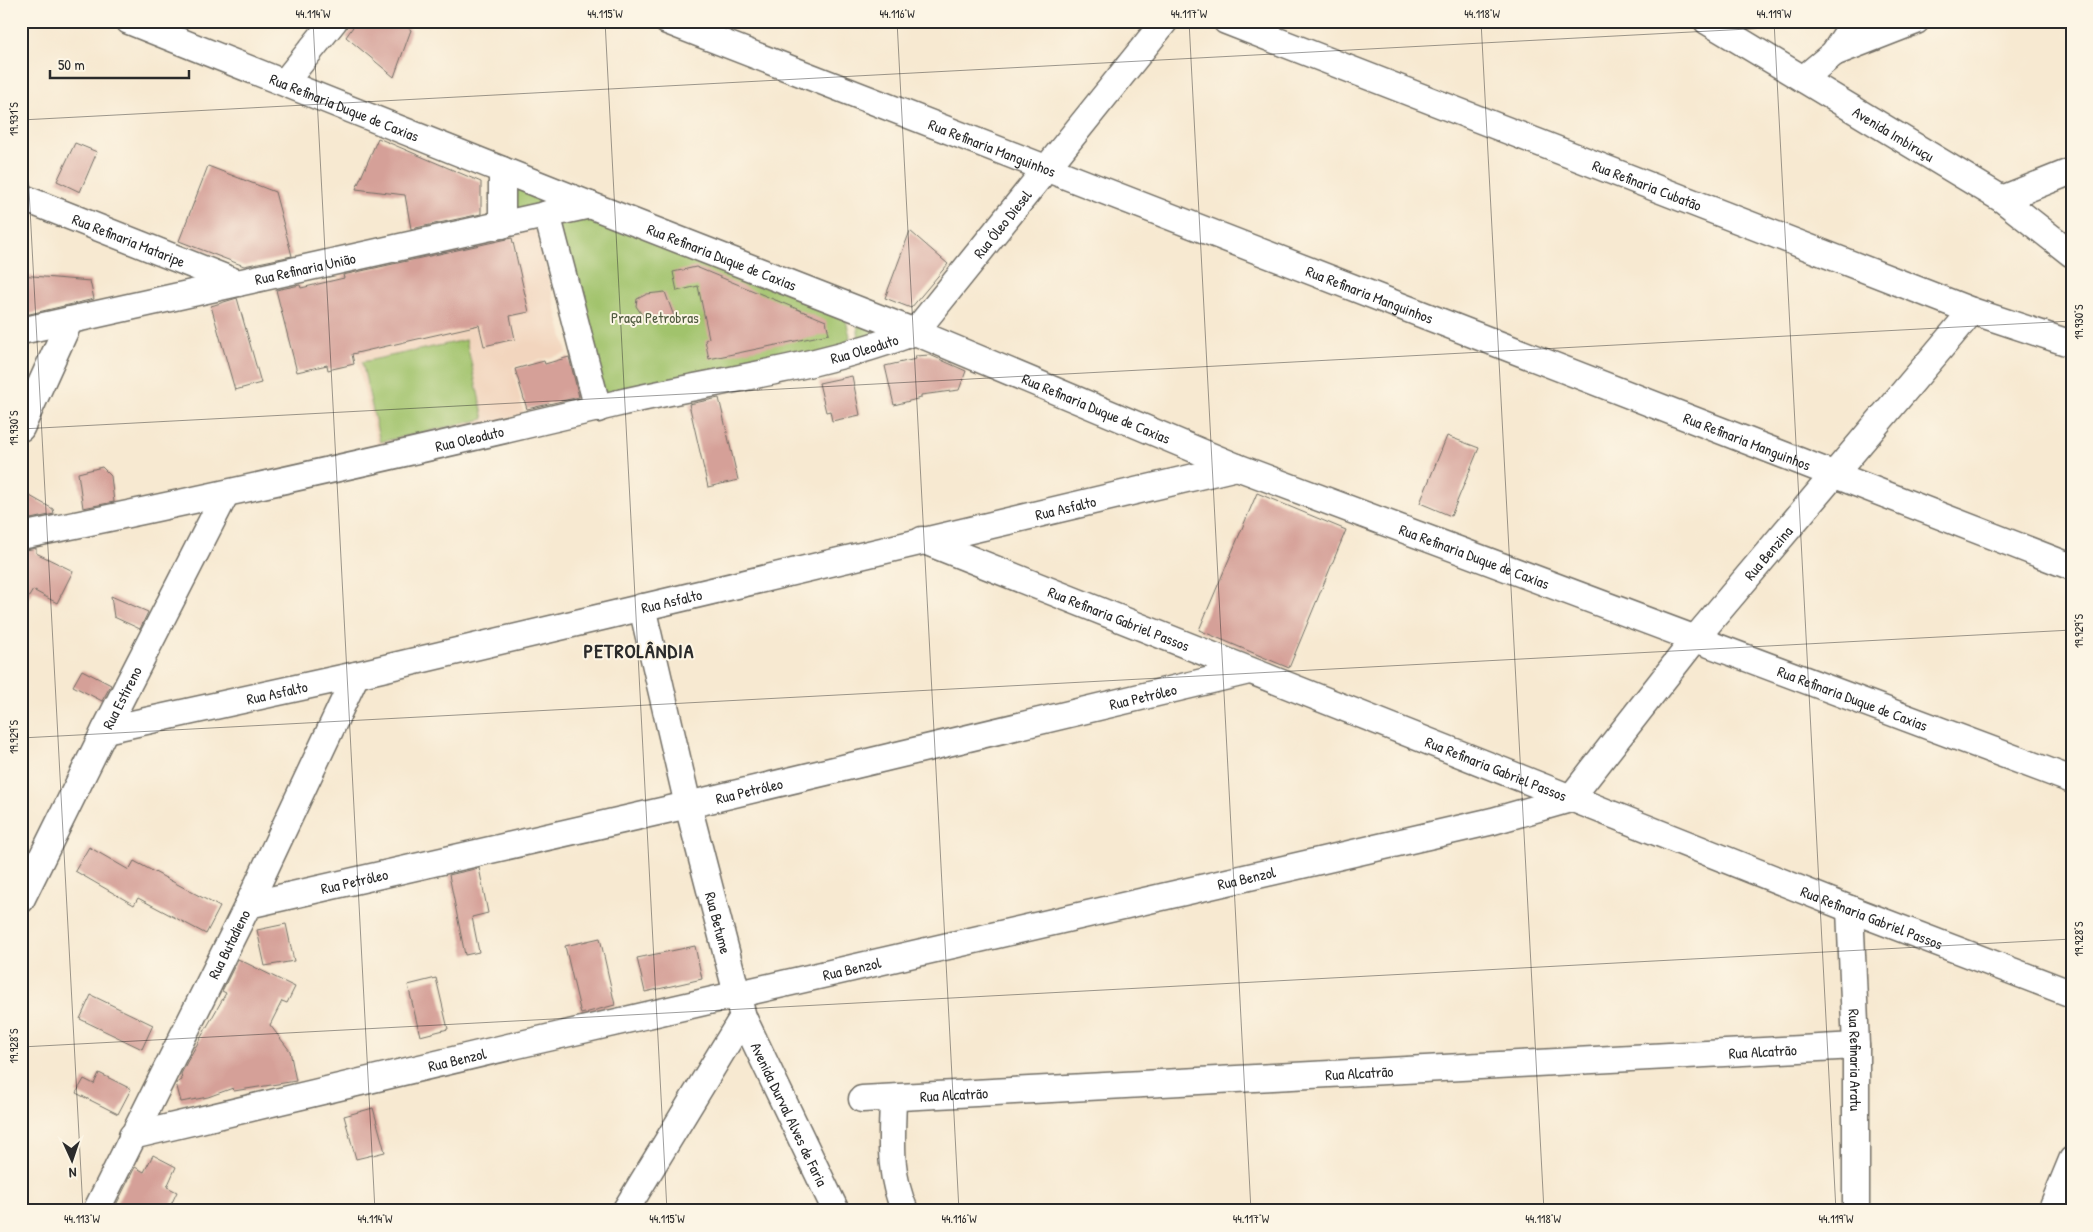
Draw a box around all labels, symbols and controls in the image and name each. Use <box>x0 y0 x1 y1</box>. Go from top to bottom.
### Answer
text: 44.114°W <box>296 5 331 22</box>
text: 44.115°W <box>587 5 623 22</box>
text: 44.116°W <box>879 5 915 22</box>
text: 44.117°W <box>1171 5 1208 22</box>
text: 44.118°W <box>1464 5 1500 22</box>
text: 44.119°W <box>1757 5 1792 22</box>
scale bar <box>50 48 189 80</box>
text: 50 m <box>58 54 85 75</box>
street label: Rua Refinaria Duque de Caxias <box>267 68 422 146</box>
street label: Avenida Imbiruçu <box>1849 101 1938 166</box>
text: 19.931°S <box>5 102 22 136</box>
street label: Rua Refinaria Manguinhos <box>926 113 1059 182</box>
street label: Rua Refinaria Cubatão <box>1590 154 1705 215</box>
street label: Rua Óleo Diesel <box>968 185 1036 262</box>
street label: Rua Refinaria Mataripe <box>69 208 188 272</box>
street label: Rua Refinaria Duque de Caxias <box>644 218 800 295</box>
street label: Rua Refinaria União <box>253 247 357 289</box>
street label: Rua Refinaria Manguinhos <box>1303 260 1437 328</box>
text: 19.930°S <box>2070 304 2087 339</box>
park label: Praça Petrobras <box>611 307 699 328</box>
street label: Rua Oleoduto <box>828 328 901 368</box>
street label: Rua Refinaria Duque de Caxias <box>1019 368 1174 449</box>
street label: Rua Refinaria Manguinhos <box>1681 407 1814 475</box>
text: 19.930°S <box>5 410 22 445</box>
street label: Rua Oleoduto <box>433 420 506 456</box>
street label: Rua Asfalto <box>1033 490 1098 525</box>
street label: Rua Refinaria Duque de Caxias <box>1396 518 1553 594</box>
street label: Rua Benzina <box>1739 521 1797 584</box>
street label: Rua Refinaria Gabriel Passos <box>1045 581 1193 656</box>
street label: Rua Asfalto <box>639 583 704 618</box>
text: 19.929°S <box>2070 613 2087 648</box>
district label: PETROLÂNDIA <box>584 637 694 664</box>
street label: Rua Refinaria Duque de Caxias <box>1775 660 1931 736</box>
street label: Rua Estireno <box>97 663 146 733</box>
street label: Rua Asfalto <box>244 675 309 709</box>
street label: Rua Petróleo <box>1107 678 1179 714</box>
text: 19.929°S <box>5 719 22 754</box>
street label: Rua Refinaria Gabriel Passos <box>1422 731 1570 806</box>
street label: Rua Petróleo <box>713 772 785 809</box>
street label: Rua Benzol <box>1215 861 1278 894</box>
street label: Rua Petróleo <box>319 863 390 899</box>
street label: Rua Refinaria Gabriel Passos <box>1798 880 1946 954</box>
street label: Rua Betume <box>700 890 737 956</box>
street label: Rua Butadieno <box>203 906 255 982</box>
text: 19.928°S <box>2070 921 2087 956</box>
street label: Rua Benzol <box>821 951 883 985</box>
street label: Rua Refinaria Aratu <box>1844 1008 1867 1111</box>
text: 19.928°S <box>5 1028 22 1063</box>
street label: Avenida Durval Alves de Faria <box>746 1039 833 1190</box>
street label: Rua Alcatrão <box>1728 1039 1797 1063</box>
street label: Rua Benzol <box>426 1042 488 1076</box>
street label: Rua Alcatrão <box>1325 1060 1394 1085</box>
street label: Rua Alcatrão <box>919 1082 988 1106</box>
north arrow <box>48 1134 98 1184</box>
text: N <box>68 1164 77 1183</box>
text: 44.113°W <box>64 1210 101 1227</box>
text: 44.114°W <box>358 1210 393 1227</box>
text: 44.115°W <box>649 1210 685 1227</box>
text: 44.116°W <box>941 1210 977 1227</box>
text: 44.117°W <box>1233 1210 1270 1227</box>
text: 44.118°W <box>1525 1210 1561 1227</box>
text: 44.119°W <box>1819 1210 1854 1227</box>

